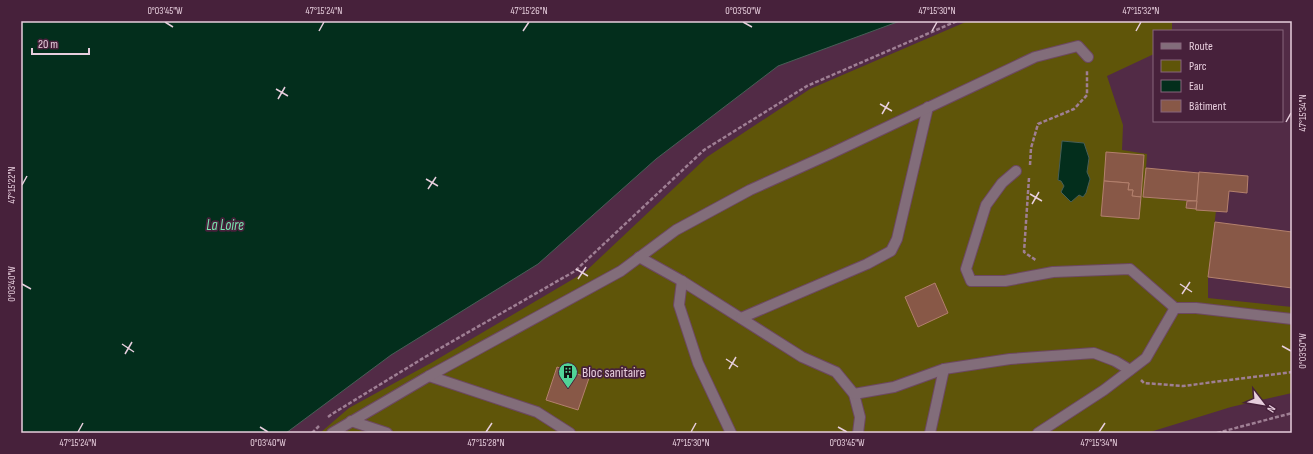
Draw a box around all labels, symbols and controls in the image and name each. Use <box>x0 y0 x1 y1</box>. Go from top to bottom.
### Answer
text: 0°03'45"W <box>147 5 183 17</box>
text: 47°15'24"N <box>306 5 342 17</box>
text: 47°15'26"N <box>510 5 548 17</box>
text: 0°03'50"W <box>725 5 761 17</box>
text: 47°15'30"N <box>918 5 956 17</box>
text: 47°15'32"N <box>1123 5 1159 17</box>
scale bar <box>32 30 89 56</box>
legend <box>1153 30 1283 122</box>
text: 20 m <box>38 37 58 52</box>
text: Route <box>1189 39 1213 54</box>
text: Parc <box>1189 59 1207 74</box>
text: Eau <box>1189 79 1203 94</box>
text: 47°15'34"N <box>1297 95 1309 131</box>
text: Bâtiment <box>1189 99 1227 114</box>
text: 47°15'22"N <box>6 167 18 203</box>
water label: La Loire <box>206 216 244 235</box>
text: 0°03'40"W <box>6 266 18 302</box>
text: 0°03'50"W <box>1297 333 1309 369</box>
building icon: Bloc sanitaire <box>557 361 579 389</box>
place label: Bloc sanitaire <box>582 364 645 381</box>
north arrow <box>1243 384 1283 424</box>
text: N <box>1264 403 1278 415</box>
text: 47°15'24"N <box>60 437 96 449</box>
text: 0°03'40"W <box>250 437 286 449</box>
text: 47°15'28"N <box>468 437 505 449</box>
text: 47°15'30"N <box>672 437 710 449</box>
text: 0°03'45"W <box>829 437 865 449</box>
text: 47°15'34"N <box>1081 437 1117 449</box>

